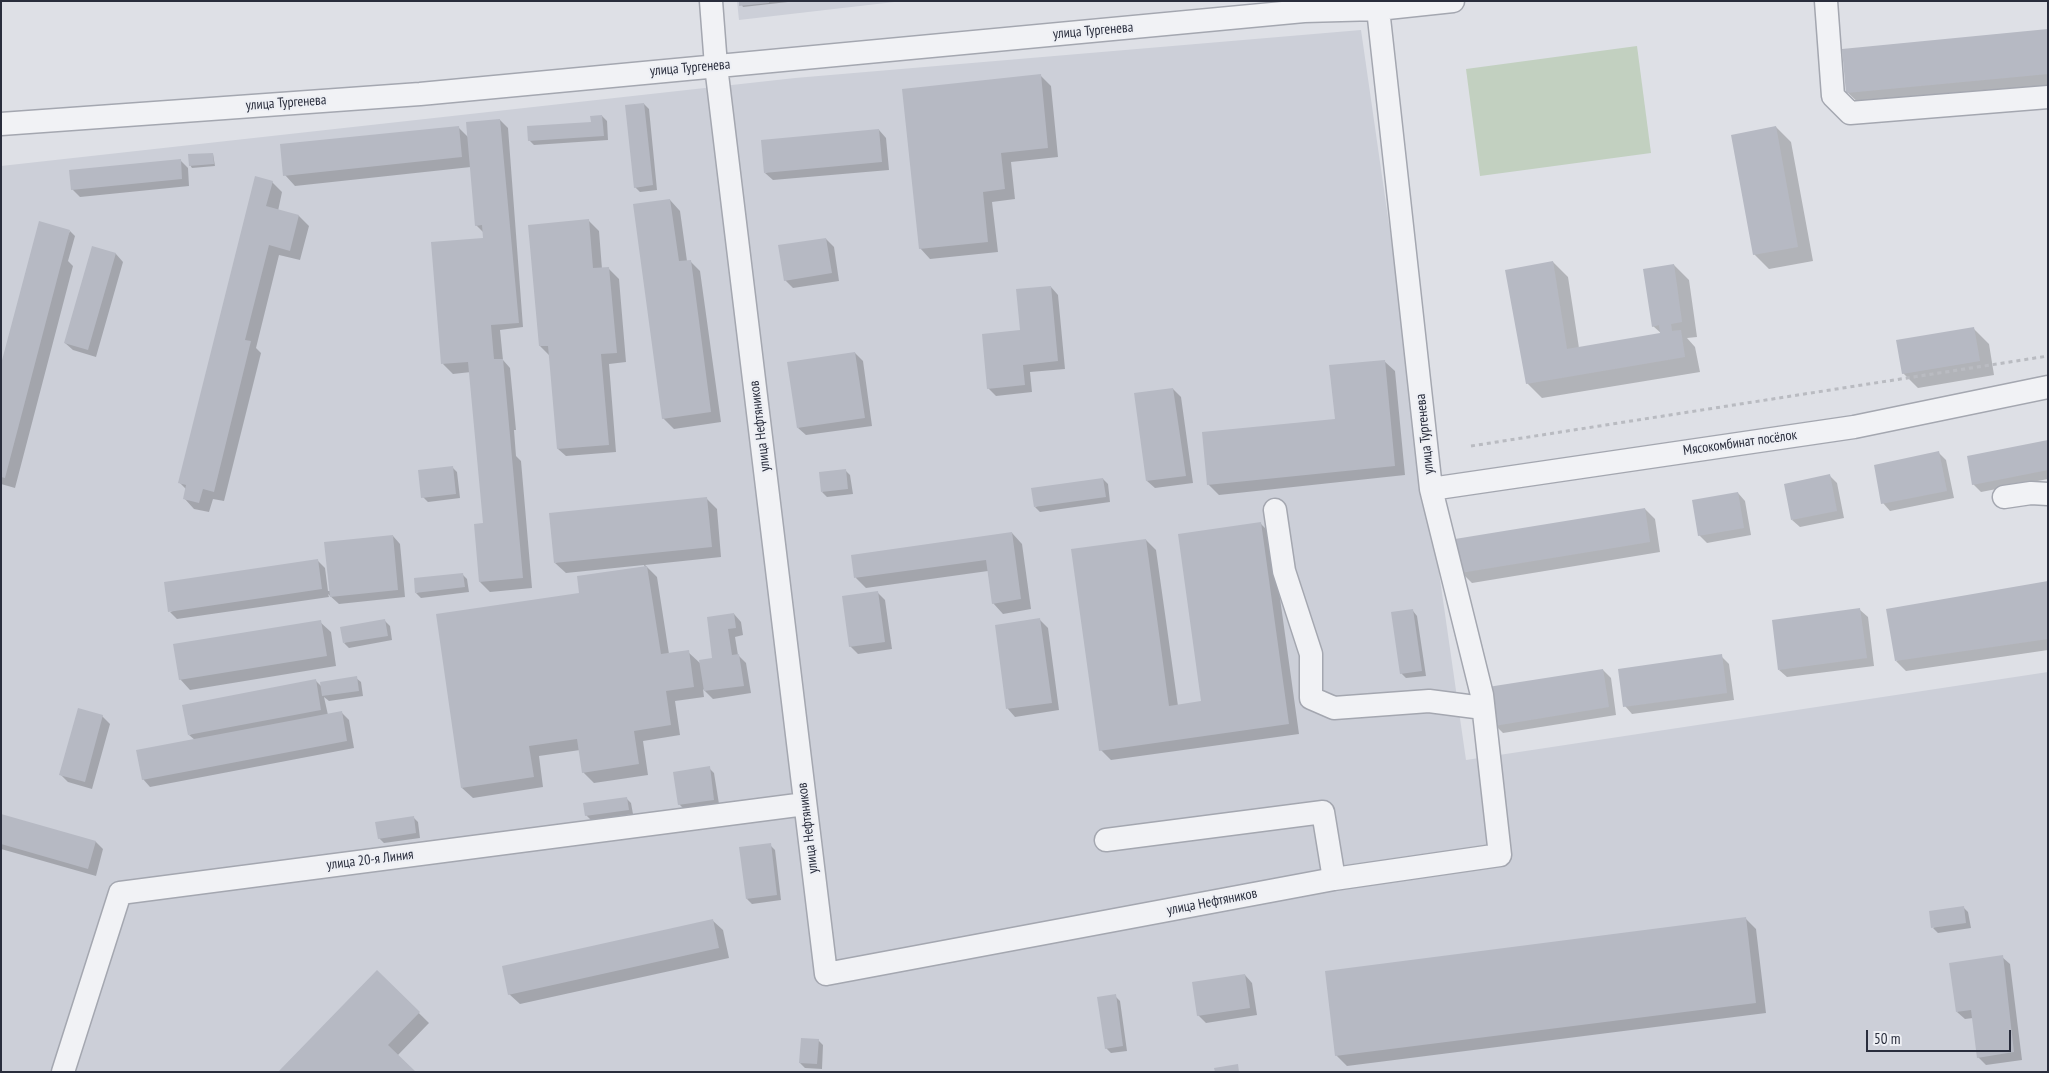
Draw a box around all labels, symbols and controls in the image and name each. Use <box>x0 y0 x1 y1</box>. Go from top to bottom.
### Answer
street label: улица Тургенева <box>1052 19 1134 43</box>
street label: улица Тургенева <box>649 56 731 80</box>
street label: улица Тургенева <box>245 92 327 114</box>
street label: улица Нефтяников <box>746 380 774 472</box>
street label: улица Тургенева <box>1412 393 1438 475</box>
street label: Мясокомбинат посёлок <box>1682 427 1798 459</box>
street label: улица Нефтяников <box>794 782 822 874</box>
street label: улица 20-я Линия <box>326 846 414 874</box>
street label: улица Нефтяников <box>1165 885 1259 919</box>
scale bar <box>1869 1020 2014 1052</box>
text: 50 m <box>1874 1029 1900 1048</box>

